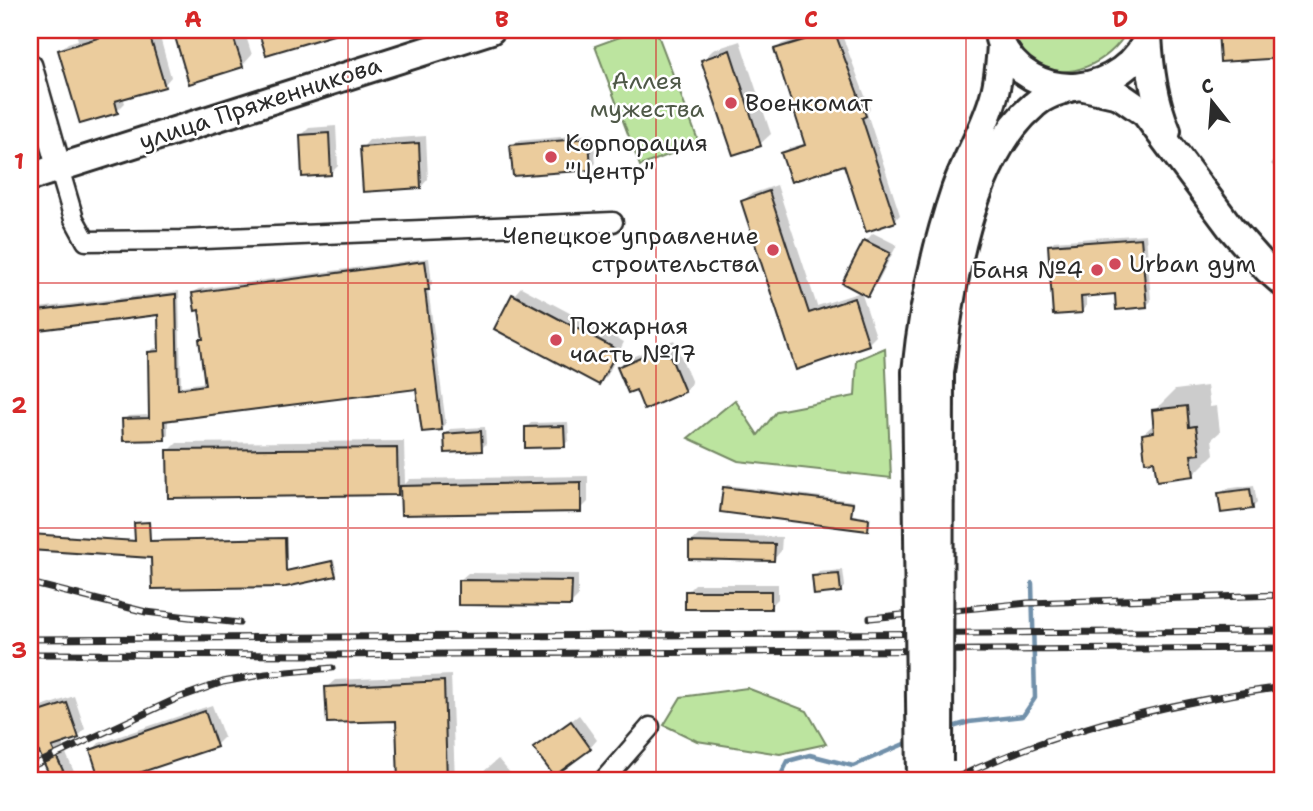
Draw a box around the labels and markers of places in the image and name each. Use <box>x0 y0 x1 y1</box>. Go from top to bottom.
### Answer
place label: Военкомат <box>745 87 873 119</box>
marker: Военкомат <box>723 95 739 111</box>
place label: Корпорация "Центр" <box>565 127 708 187</box>
marker: Корпорация "Центр" <box>543 149 559 165</box>
place label: Чепецкое управление строительства <box>502 220 759 280</box>
marker: Чепецкое управление строительства <box>765 242 781 258</box>
place label: Urban gym <box>1129 248 1256 280</box>
place label: Баня №4 <box>971 254 1083 286</box>
marker: Urban gym <box>1107 256 1123 272</box>
marker: Баня №4 <box>1089 262 1105 278</box>
place label: Пожарная часть №17 <box>570 310 696 370</box>
marker: Пожарная часть №17 <box>548 332 564 348</box>

